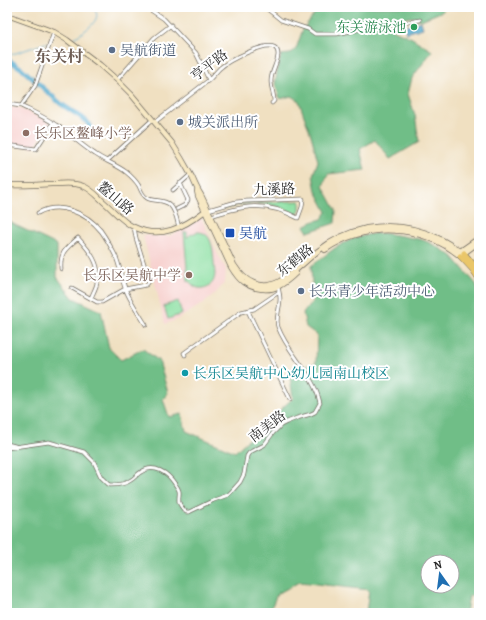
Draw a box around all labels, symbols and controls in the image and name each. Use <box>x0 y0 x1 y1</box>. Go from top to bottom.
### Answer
place label: 东关游泳池 <box>336 18 406 37</box>
marker: 东关游泳池 <box>409 22 419 32</box>
place label: 吴航街道 <box>120 41 176 60</box>
marker: 吴航街道 <box>107 45 117 55</box>
street label: 亨平路 <box>187 45 232 86</box>
district label: 东关村 <box>35 46 83 68</box>
place label: 城关派出所 <box>188 113 258 132</box>
marker: 城关派出所 <box>175 117 185 127</box>
place label: 长乐区鳌峰小学 <box>34 124 132 143</box>
marker: 长乐区鳌峰小学 <box>21 128 31 138</box>
street label: 鳌山路 <box>94 177 138 219</box>
street label: 九溪路 <box>253 179 295 200</box>
place label: 吴航 <box>239 224 267 243</box>
marker: 吴航 <box>224 227 236 239</box>
street label: 东鹤路 <box>273 240 318 281</box>
place label: 长乐区吴航中学 <box>83 266 181 285</box>
marker: 长乐区吴航中学 <box>184 270 194 280</box>
place label: 长乐青少年活动中心 <box>309 282 435 301</box>
marker: 长乐青少年活动中心 <box>296 286 306 296</box>
place label: 长乐区吴航中心幼儿园南山校区 <box>193 364 389 383</box>
marker: 长乐区吴航中心幼儿园南山校区 <box>180 368 190 378</box>
street label: 南美路 <box>245 406 290 447</box>
north arrow <box>420 554 460 594</box>
text: N <box>432 557 443 573</box>

